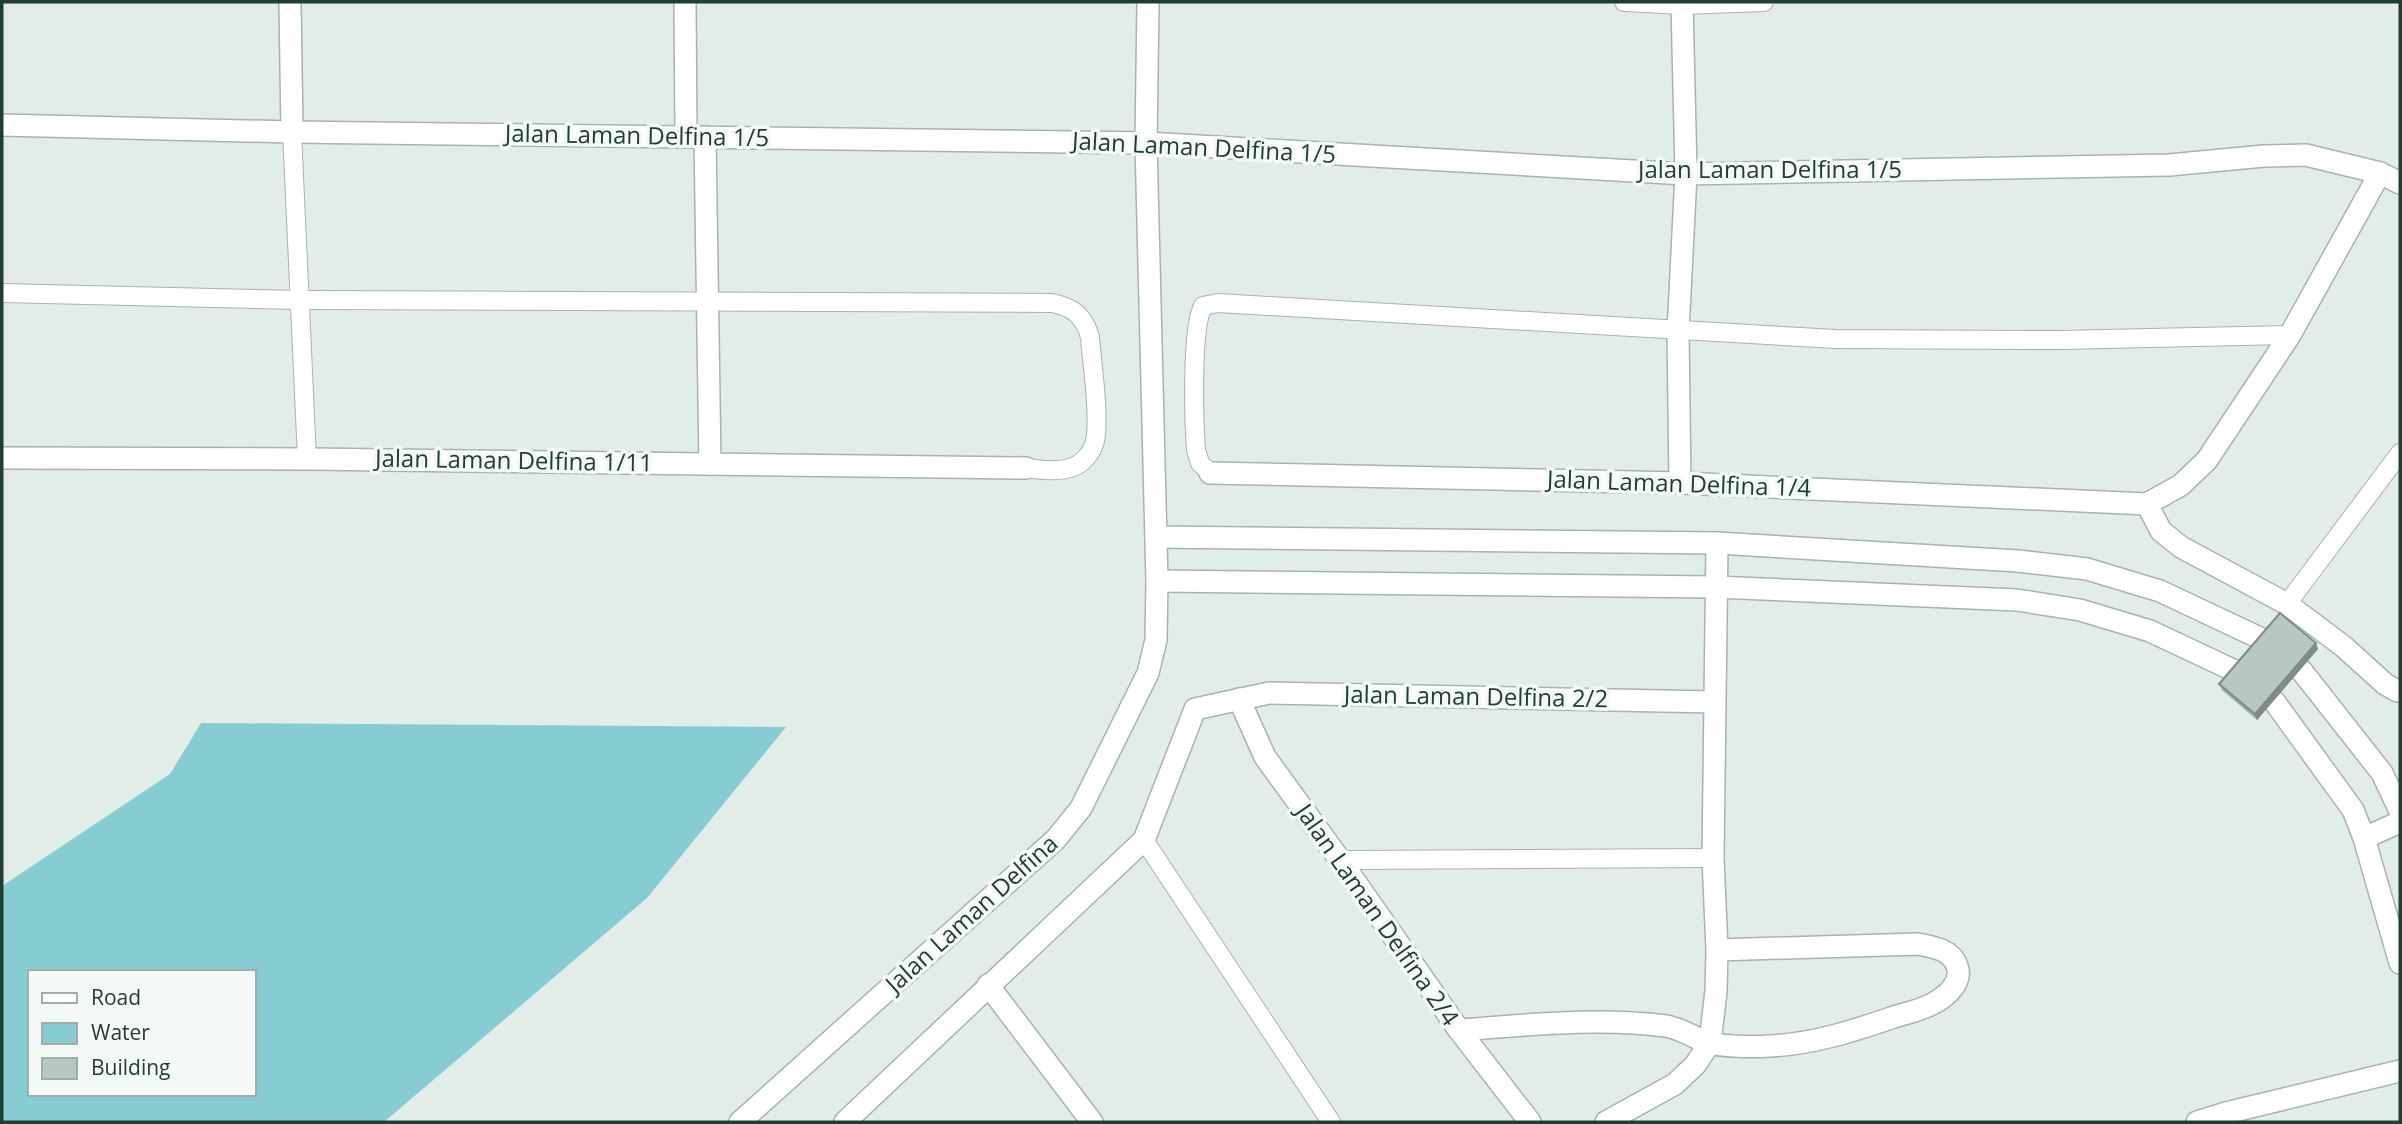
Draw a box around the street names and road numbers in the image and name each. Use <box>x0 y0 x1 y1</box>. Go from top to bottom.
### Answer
street label: Jalan Laman Delfina 1/5 <box>503 116 769 153</box>
street label: Jalan Laman Delfina 1/5 <box>1069 123 1337 170</box>
street label: Jalan Laman Delfina 1/5 <box>1636 152 1902 185</box>
street label: Jalan Laman Delfina 1/11 <box>373 441 653 478</box>
street label: Jalan Laman Delfina 1/4 <box>1544 461 1812 504</box>
street label: Jalan Laman Delfina 2/2 <box>1342 677 1608 714</box>
street label: Jalan Laman Delfina 2/4 <box>1288 795 1468 1032</box>
street label: Jalan Laman Delfina <box>876 826 1064 1001</box>

